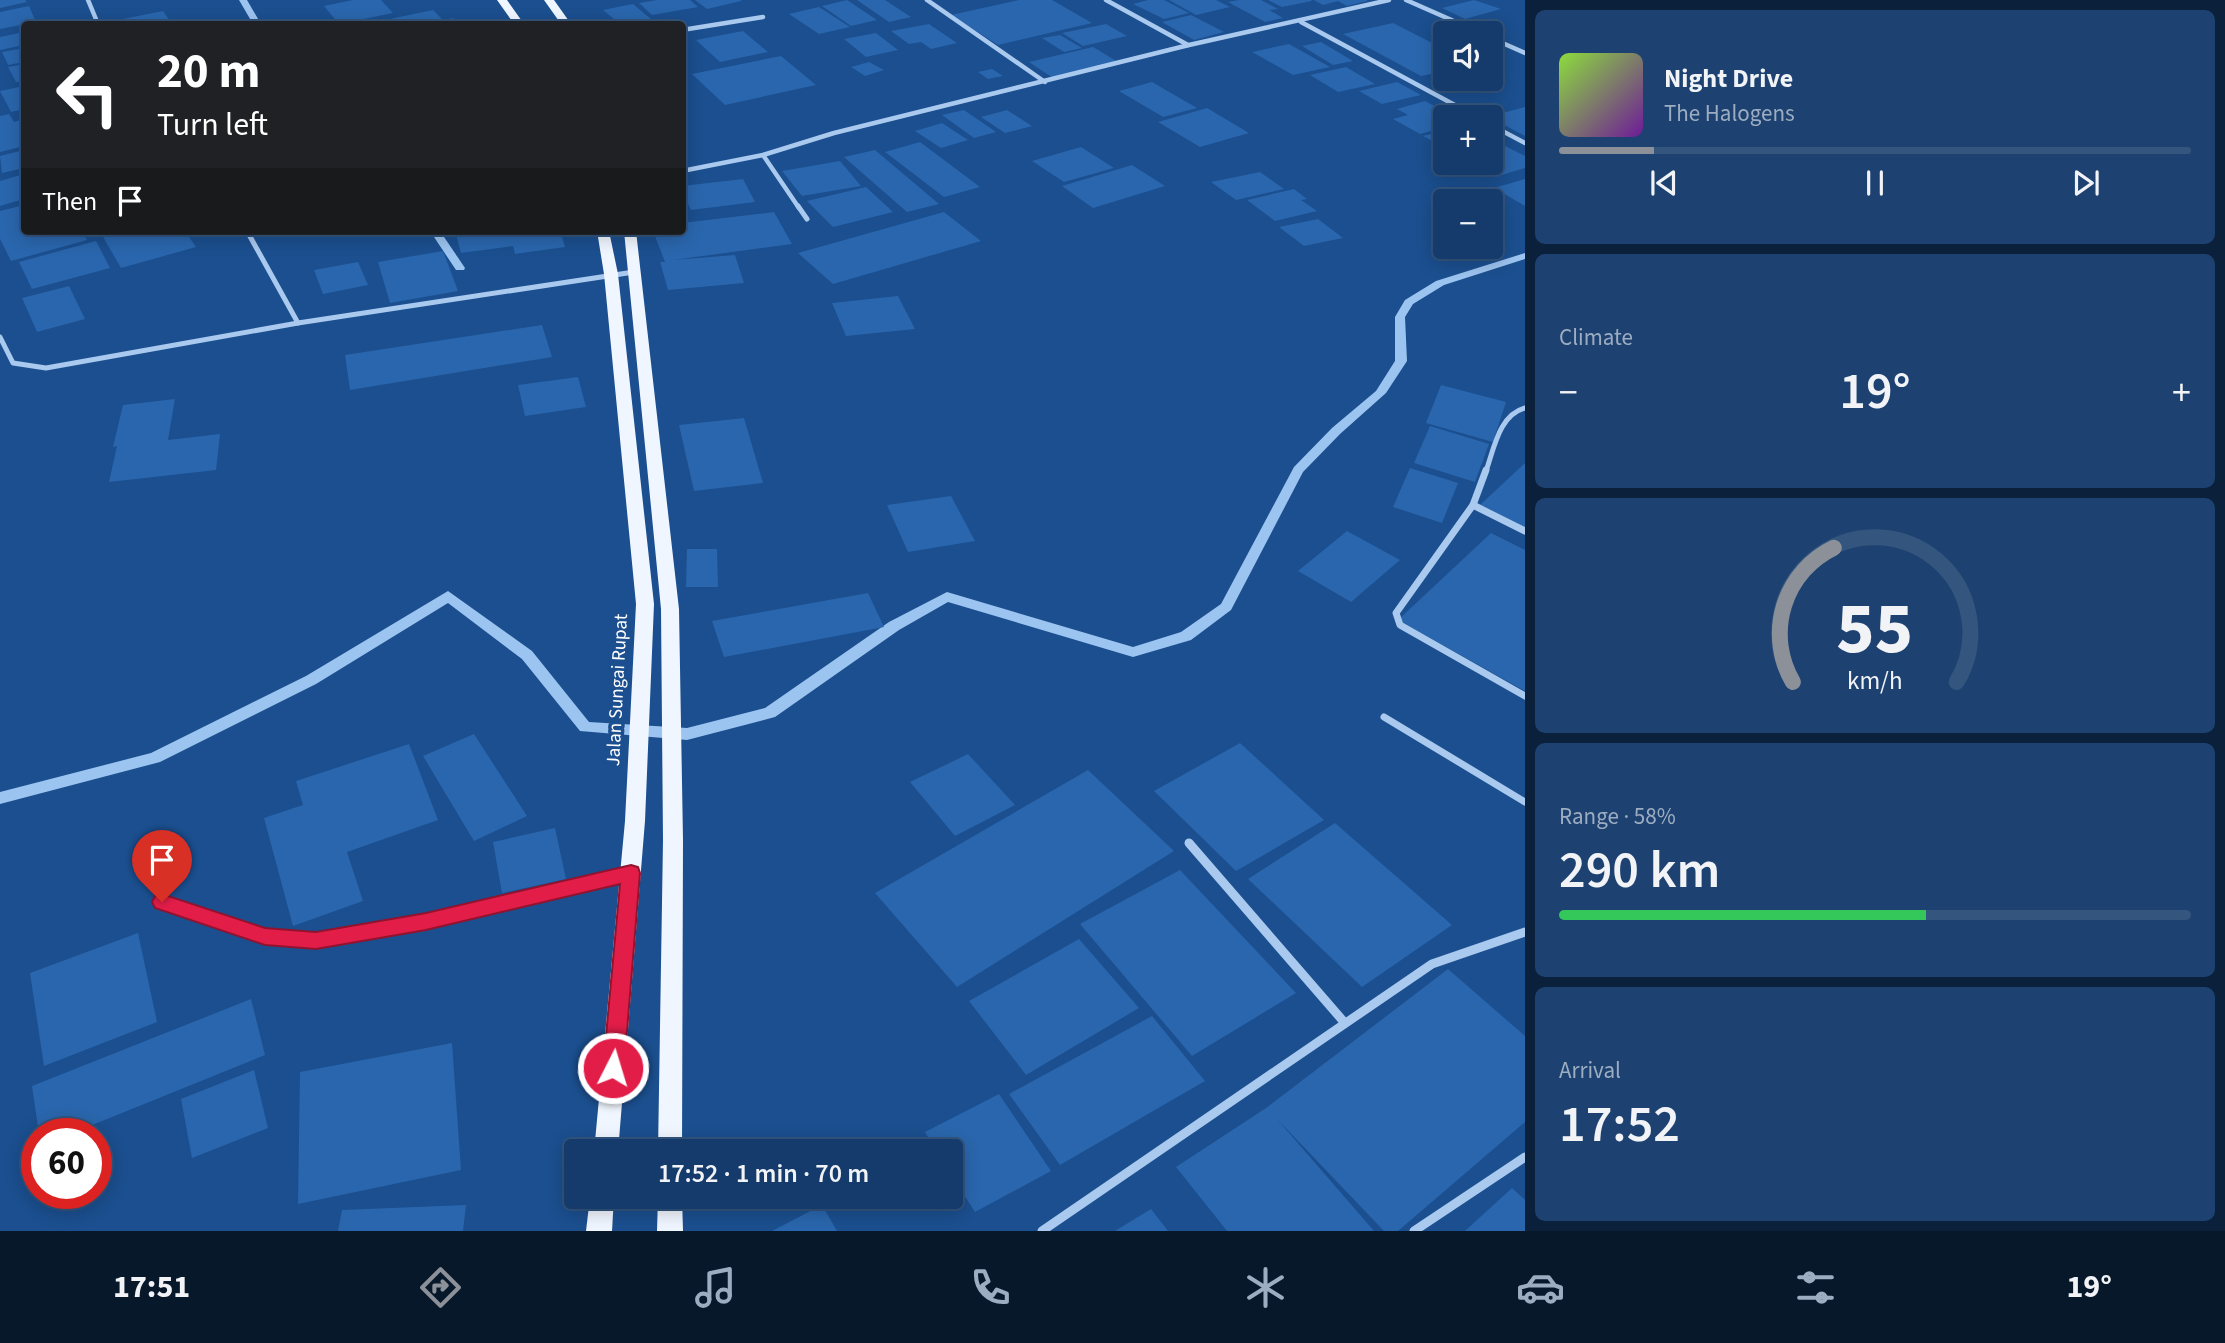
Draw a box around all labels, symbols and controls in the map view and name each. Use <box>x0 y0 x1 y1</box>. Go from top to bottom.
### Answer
map controls <box>1433 21 1503 259</box>
button: sound <box>1433 21 1503 91</box>
text: 20 m <box>157 37 261 107</box>
icon: left <box>42 49 133 140</box>
text: Night Drive <box>1664 60 1793 97</box>
text: The Halogens <box>1664 97 1795 130</box>
text: Turn left <box>157 102 268 148</box>
button: + <box>1433 105 1503 175</box>
icon: previous <box>1645 164 1683 202</box>
icon: pause <box>1856 164 1894 202</box>
icon: next <box>2067 164 2105 202</box>
icon: arrive <box>111 182 149 220</box>
text: Then <box>42 183 97 220</box>
button: − <box>1433 189 1503 259</box>
text: Climate <box>1559 321 1633 354</box>
text: 19° <box>1839 355 1911 429</box>
text: − <box>1559 366 1578 420</box>
text: + <box>2172 366 2191 420</box>
text: 55 <box>1837 577 1913 681</box>
street label: Jalan Sungai Rupat <box>600 613 635 767</box>
text: km/h <box>1847 662 1903 698</box>
text: Range · 58% <box>1559 800 1676 833</box>
pin <box>132 830 192 902</box>
text: 290 km <box>1559 834 1720 908</box>
icon: arrive <box>143 841 181 879</box>
position arrow <box>576 1031 650 1105</box>
text: Arrival <box>1559 1054 1621 1087</box>
text: 17:52 <box>1559 1088 1680 1162</box>
speed limit sign: 60 <box>21 1118 112 1209</box>
text: 17:52 · 1 min · 70 m <box>658 1155 869 1192</box>
icon: directions <box>416 1263 465 1312</box>
icon: music <box>691 1263 740 1312</box>
icon: phone <box>966 1263 1015 1312</box>
icon: climate <box>1241 1263 1290 1312</box>
icon: car <box>1516 1263 1565 1312</box>
icon: filters <box>1791 1263 1840 1312</box>
text: 17:51 <box>113 1264 190 1310</box>
text: 19° <box>2066 1264 2112 1310</box>

